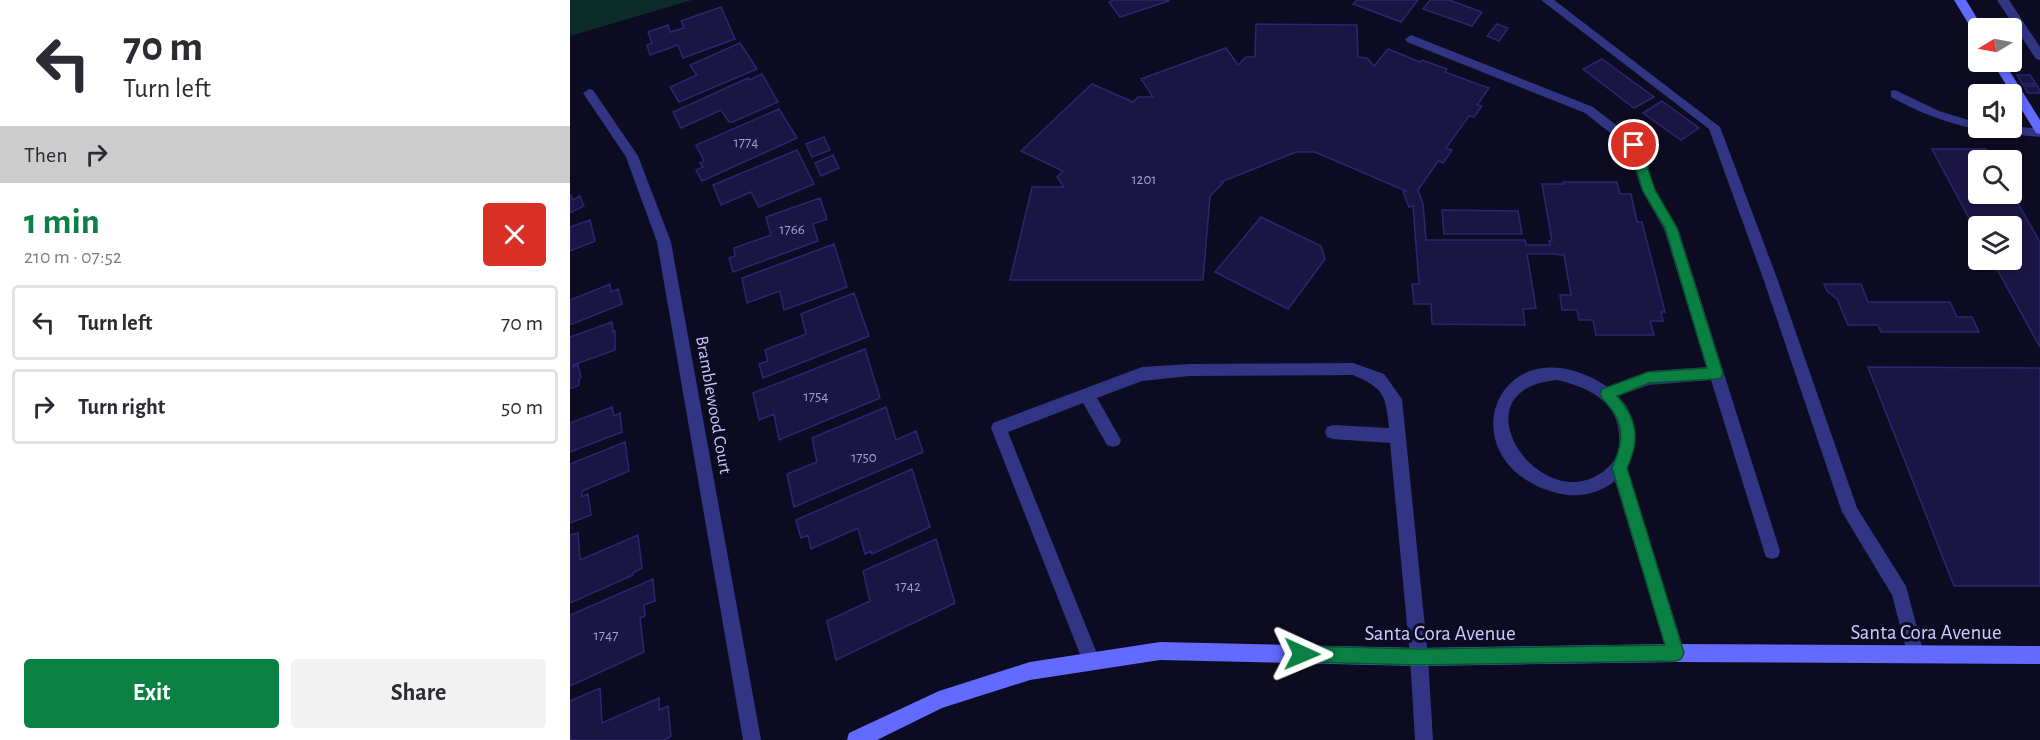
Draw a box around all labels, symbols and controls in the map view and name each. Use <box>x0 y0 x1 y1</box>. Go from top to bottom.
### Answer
north arrow <box>1968 18 2022 72</box>
map controls <box>1968 18 2022 270</box>
icon: left <box>24 24 102 102</box>
text: 70 m <box>123 26 203 68</box>
text: Turn left <box>123 75 211 102</box>
button: sound <box>1968 84 2022 138</box>
pin <box>1608 119 1659 170</box>
icon: arrive <box>1617 128 1650 161</box>
house number: 1774 <box>734 135 758 150</box>
icon: right <box>80 138 113 171</box>
text: Then <box>24 144 68 166</box>
button: search <box>1968 150 2022 204</box>
house number: 1201 <box>1131 172 1157 187</box>
button: close <box>483 203 546 266</box>
text: 1 min <box>24 204 100 240</box>
button: layers <box>1968 216 2022 270</box>
house number: 1766 <box>779 222 805 237</box>
text: 210 m · 07:52 <box>24 247 122 267</box>
icon: left <box>27 306 60 339</box>
text: Turn left <box>78 312 152 334</box>
text: 70 m <box>501 312 543 334</box>
street label: Bramblewood Court <box>692 335 734 476</box>
house number: 1754 <box>804 389 828 404</box>
icon: right <box>27 390 60 423</box>
text: Turn right <box>78 396 165 418</box>
text: 50 m <box>501 396 543 418</box>
house number: 1750 <box>851 450 877 465</box>
house number: 1742 <box>895 579 921 594</box>
position arrow <box>1270 622 1334 686</box>
street label: Santa Cora Avenue <box>1850 622 2002 643</box>
street label: Santa Cora Avenue <box>1364 623 1516 644</box>
house number: 1747 <box>594 628 618 643</box>
button: Exit <box>24 659 279 728</box>
button: Share <box>291 659 546 728</box>

